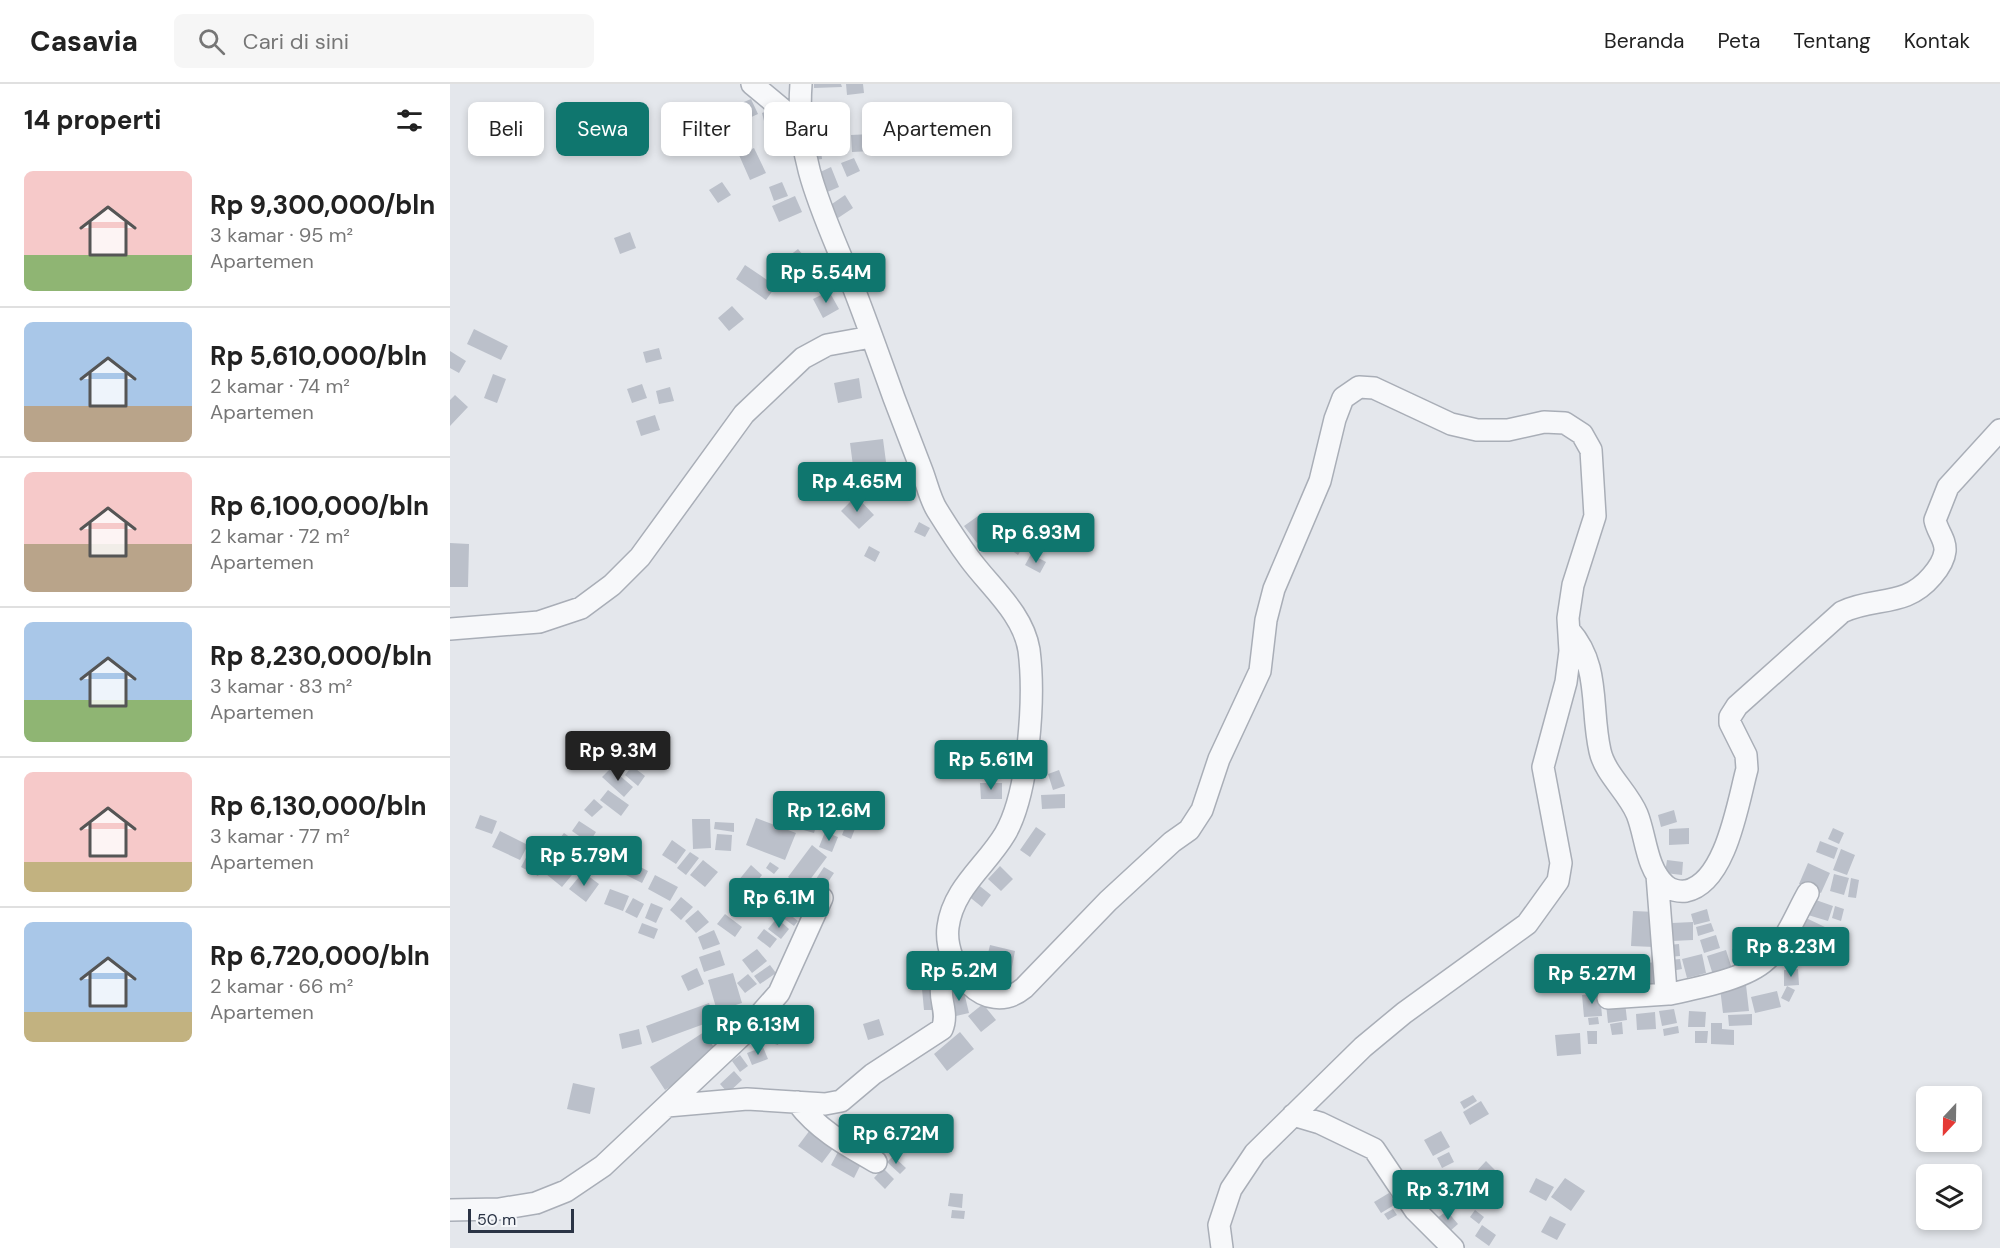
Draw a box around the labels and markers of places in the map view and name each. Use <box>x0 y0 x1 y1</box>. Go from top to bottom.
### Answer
pin: Rp 5.54M <box>764 253 888 304</box>
pin: Rp 4.65M <box>795 462 919 513</box>
pin: Rp 6.93M <box>974 513 1098 564</box>
pin: Rp 9.3M <box>563 731 673 782</box>
pin: Rp 5.61M <box>929 740 1053 791</box>
pin: Rp 12.6M <box>767 791 891 842</box>
pin: Rp 5.79M <box>522 836 646 887</box>
pin: Rp 6.1M <box>724 878 834 929</box>
pin: Rp 8.23M <box>1729 927 1853 978</box>
pin: Rp 5.2M <box>904 951 1014 1002</box>
pin: Rp 5.27M <box>1530 954 1654 1005</box>
pin: Rp 6.13M <box>696 1005 820 1056</box>
pin: Rp 6.72M <box>834 1114 958 1165</box>
pin: Rp 3.71M <box>1386 1170 1510 1221</box>

